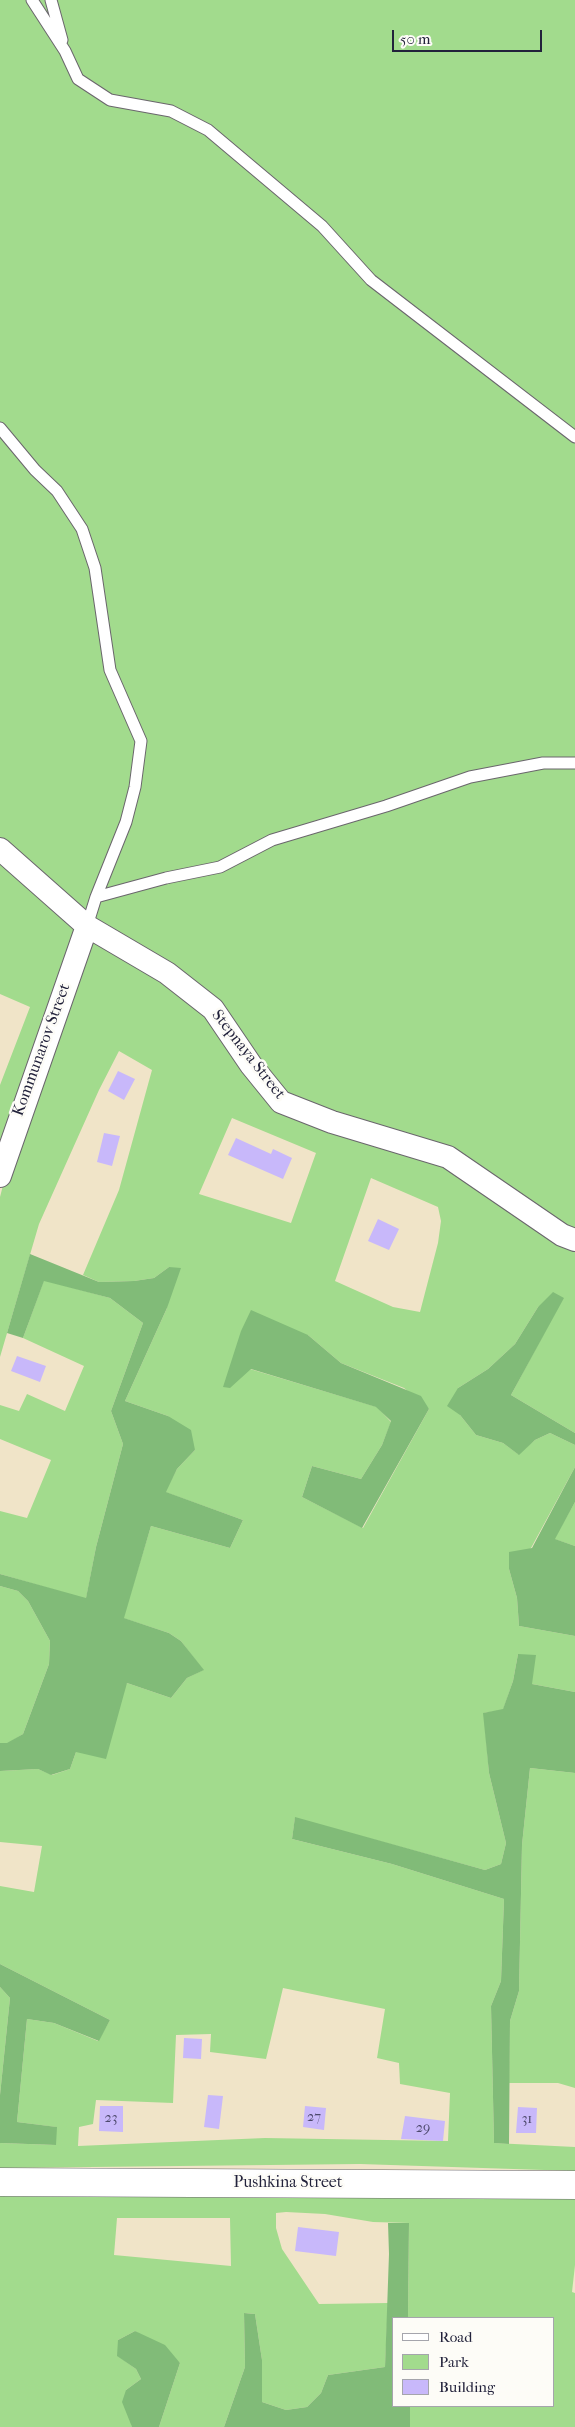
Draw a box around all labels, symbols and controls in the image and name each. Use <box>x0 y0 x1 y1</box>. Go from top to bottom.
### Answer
scale bar <box>395 20 545 52</box>
text: 50 m <box>400 30 430 48</box>
street label: Kommunarov Street <box>9 981 75 1119</box>
street label: Stepnaya Street <box>207 1006 289 1104</box>
house number: 27 <box>307 2110 321 2126</box>
house number: 23 <box>105 2111 117 2127</box>
house number: 31 <box>522 2112 532 2128</box>
house number: 29 <box>416 2121 430 2137</box>
street label: Pushkina Street <box>234 2173 342 2193</box>
legend <box>392 2317 555 2407</box>
text: Road <box>439 2328 472 2346</box>
text: Park <box>439 2353 469 2371</box>
text: Building <box>439 2378 495 2396</box>

